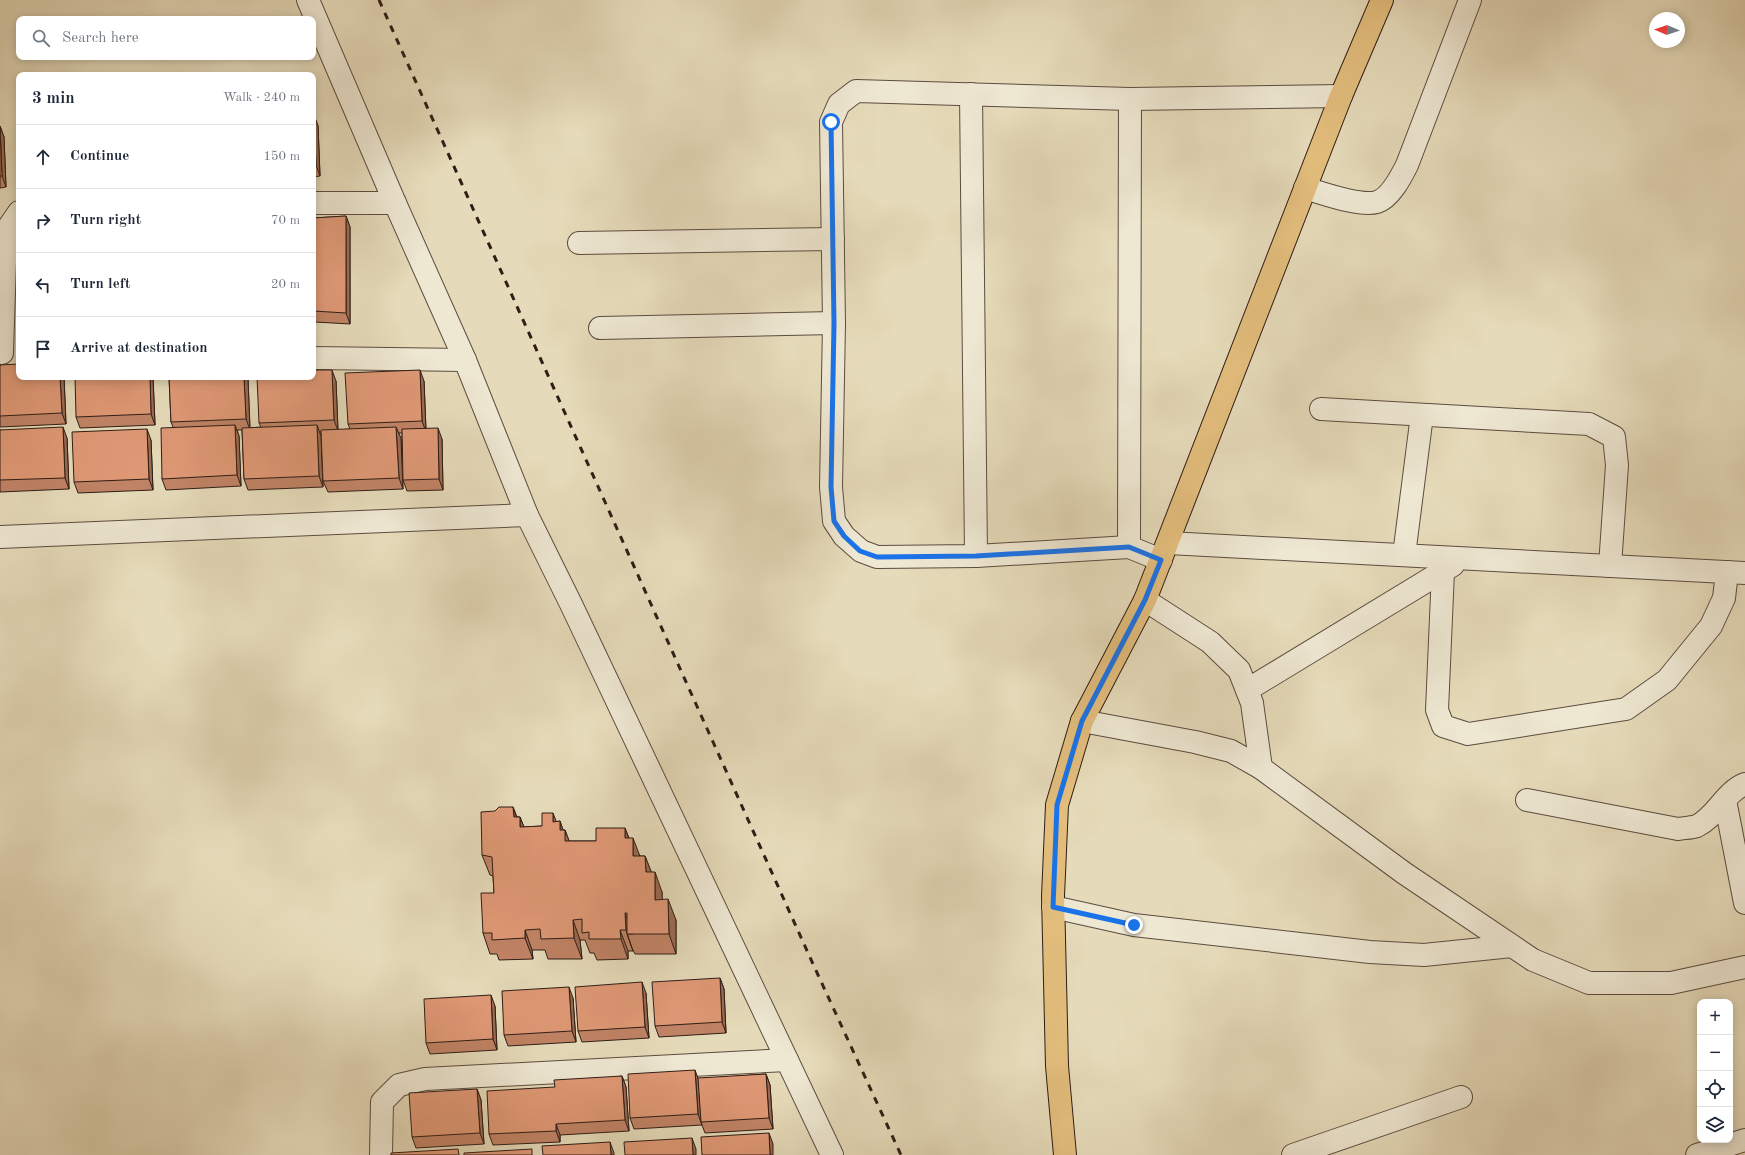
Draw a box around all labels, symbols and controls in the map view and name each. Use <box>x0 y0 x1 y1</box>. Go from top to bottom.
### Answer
north arrow <box>1649 12 1685 48</box>
search box <box>16 16 316 60</box>
icon: search <box>30 27 52 49</box>
text: Search here <box>62 31 139 46</box>
text: 3 min <box>32 90 75 107</box>
text: Walk · 240 m <box>223 91 300 104</box>
route start <box>822 113 840 131</box>
icon: ahead <box>32 146 54 168</box>
text: Continue <box>70 149 129 164</box>
text: 150 m <box>263 150 300 163</box>
icon: right <box>32 210 54 232</box>
text: Turn right <box>70 213 141 228</box>
text: 70 m <box>271 214 300 227</box>
icon: left <box>32 274 54 296</box>
text: Turn left <box>70 277 130 292</box>
text: 20 m <box>271 278 300 291</box>
icon: arrive <box>32 338 54 360</box>
text: Arrive at destination <box>70 341 208 356</box>
route end <box>1125 916 1143 934</box>
map controls <box>1697 999 1733 1143</box>
button: + <box>1697 999 1733 1035</box>
button: − <box>1697 1035 1733 1071</box>
button: locate <box>1697 1071 1733 1107</box>
button: layers <box>1697 1107 1733 1143</box>

